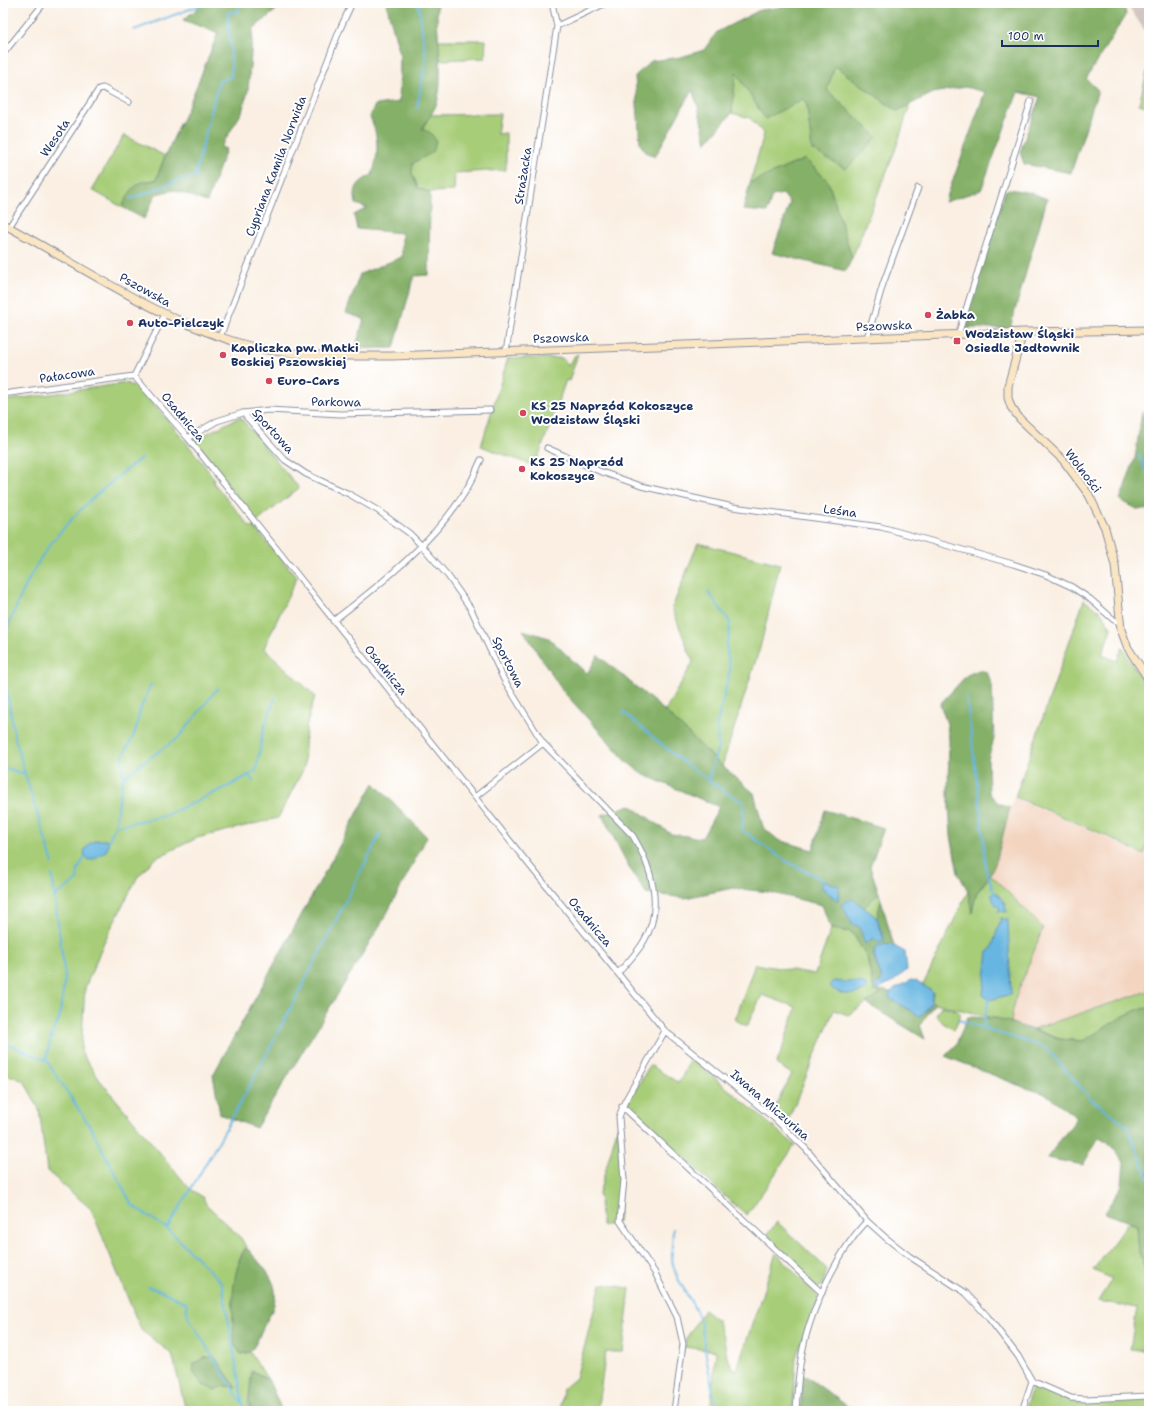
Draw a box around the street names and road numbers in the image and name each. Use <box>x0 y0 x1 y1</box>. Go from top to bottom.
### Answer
street label: Cypriana Kamila Norwida <box>242 93 310 239</box>
street label: Wesoła <box>37 116 74 160</box>
street label: Strażacka <box>511 146 536 206</box>
street label: Pszowska <box>116 269 174 311</box>
street label: Pszowska <box>856 317 913 335</box>
street label: Pszowska <box>533 329 590 347</box>
street label: Pałacowa <box>38 363 96 387</box>
street label: Osadnicza <box>158 389 209 446</box>
street label: Parkowa <box>311 394 362 410</box>
street label: Sportowa <box>249 405 298 457</box>
street label: Wolności <box>1061 446 1105 496</box>
street label: Leśna <box>822 501 858 521</box>
street label: Sportowa <box>488 634 528 691</box>
street label: Osadnicza <box>361 642 411 699</box>
street label: Osadnicza <box>565 894 616 951</box>
street label: Iwana Miczurina <box>727 1066 813 1144</box>

